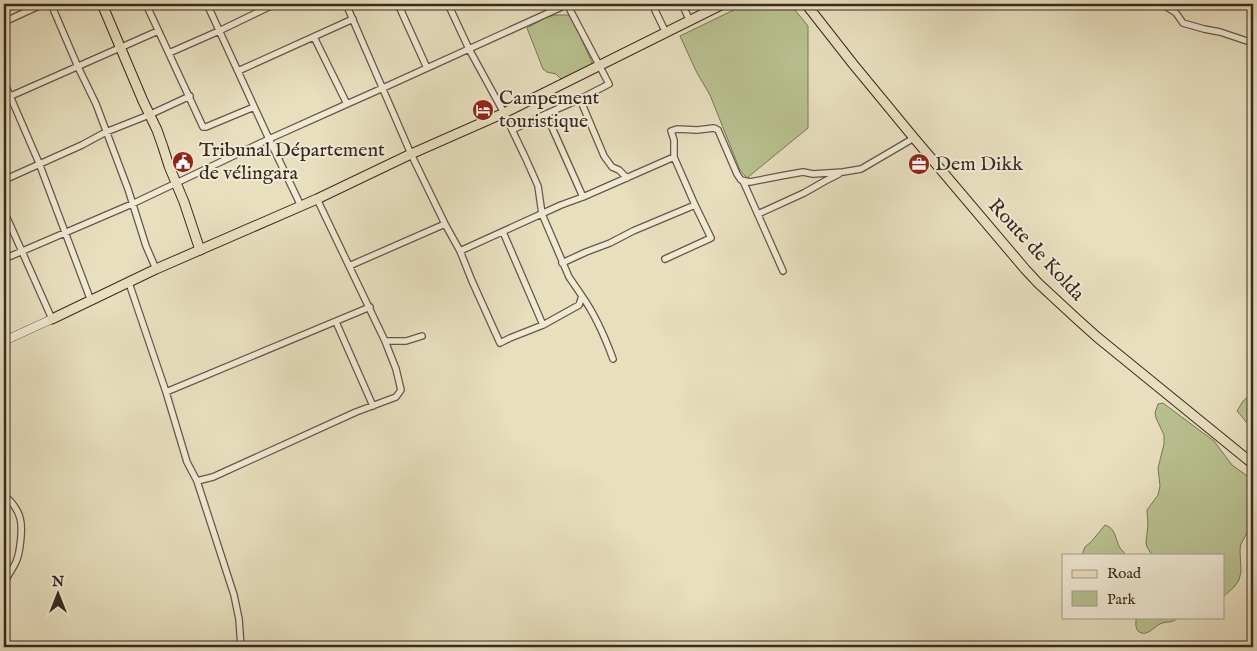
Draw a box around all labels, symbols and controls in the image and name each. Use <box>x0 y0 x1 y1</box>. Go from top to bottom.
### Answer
place label: Campement touristique <box>499 86 600 134</box>
hotel icon: Campement touristique <box>471 98 495 122</box>
place label: Tribunal Département de vélingara <box>199 138 385 186</box>
public building icon: Tribunal Département de vélingara <box>171 150 195 174</box>
office icon: Dem Dikk <box>907 152 931 176</box>
place label: Dem Dikk <box>935 152 1023 177</box>
street label: Route de Kolda <box>982 194 1090 307</box>
legend <box>1062 554 1224 618</box>
text: Road <box>1107 564 1142 583</box>
north arrow <box>32 568 82 618</box>
text: N <box>51 573 64 591</box>
text: Park <box>1107 590 1137 609</box>

